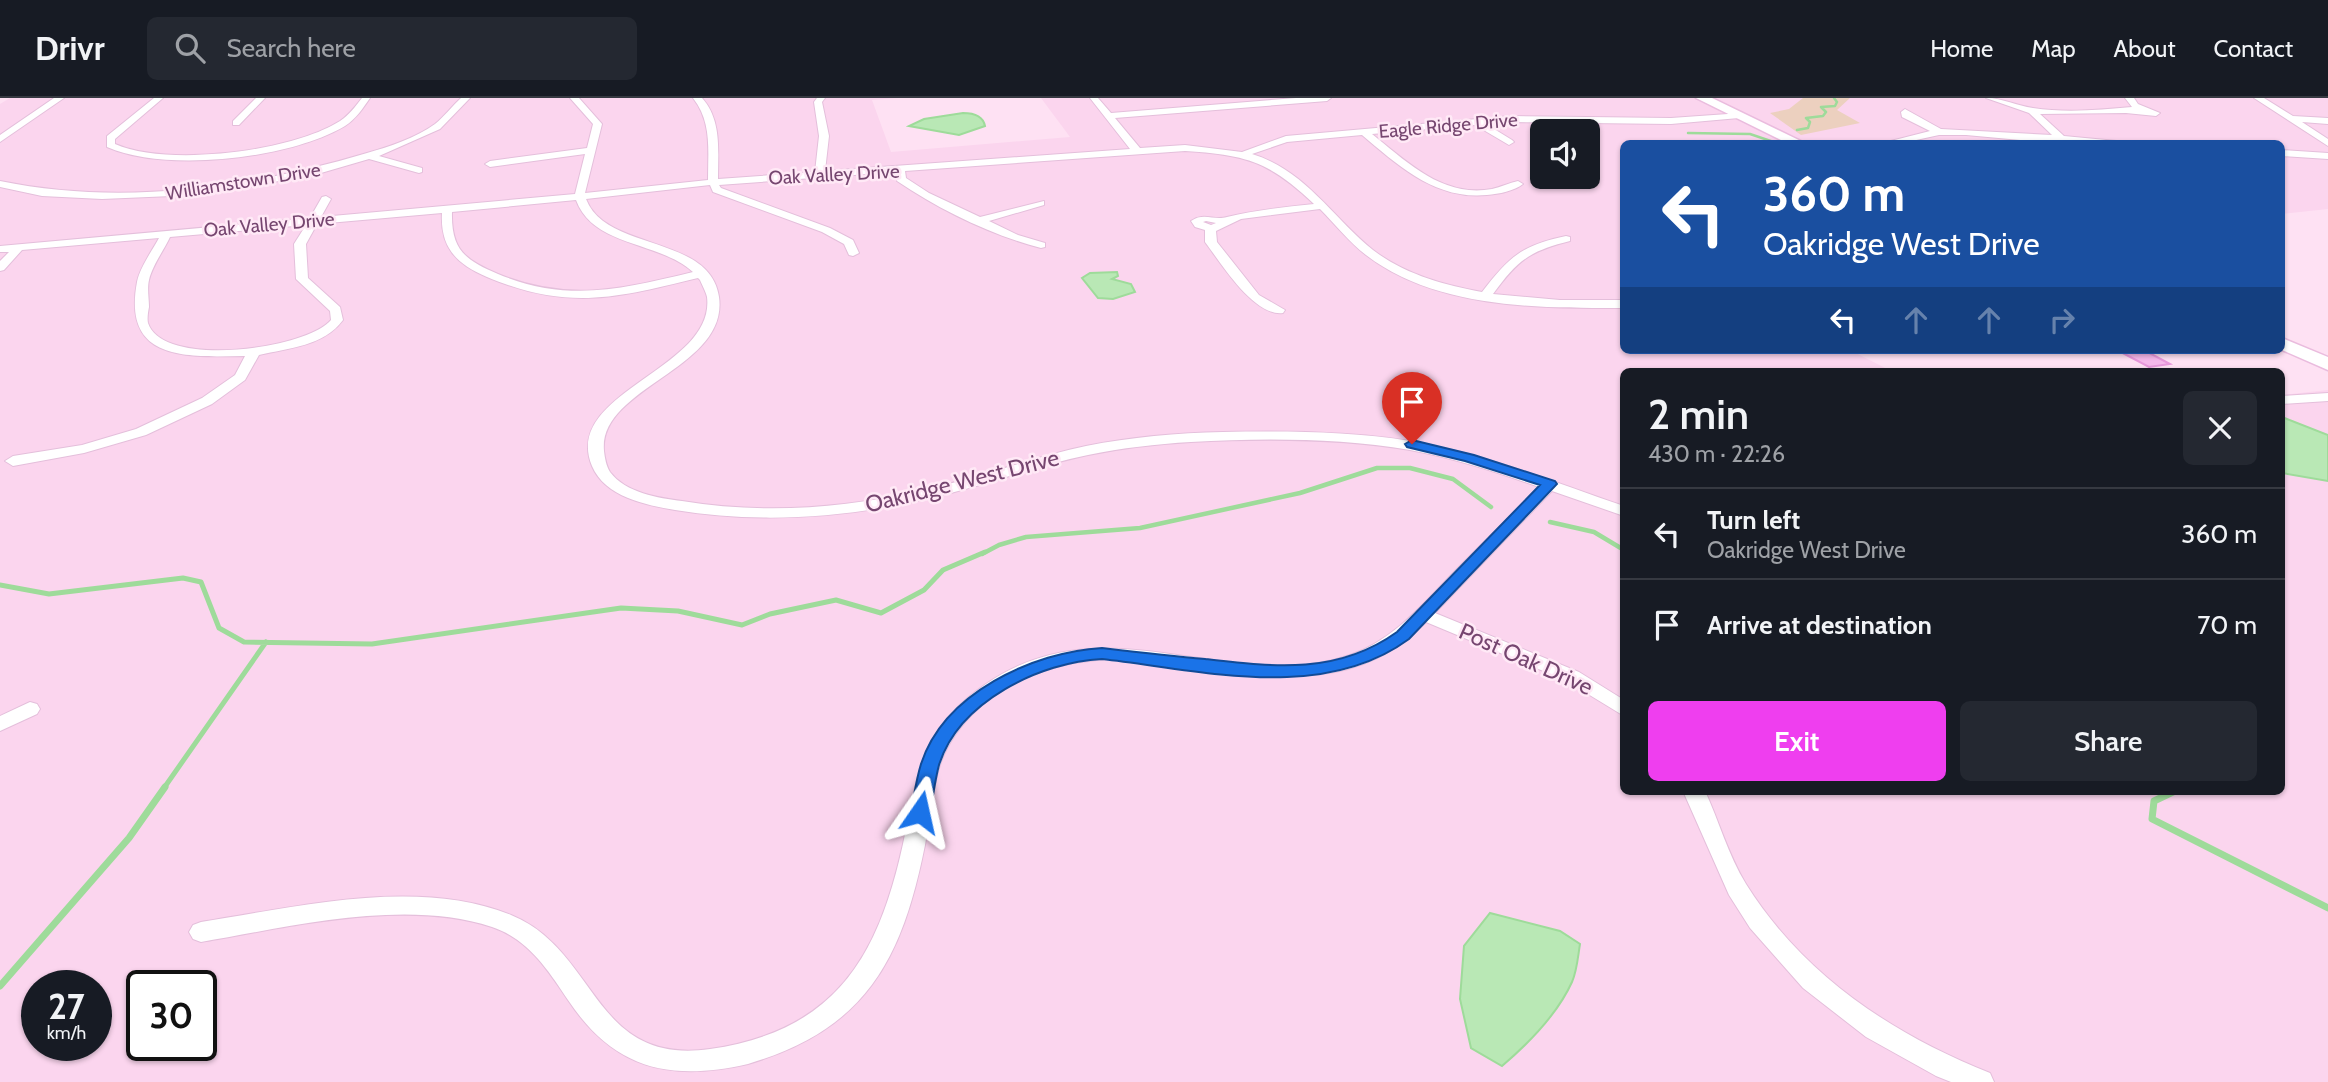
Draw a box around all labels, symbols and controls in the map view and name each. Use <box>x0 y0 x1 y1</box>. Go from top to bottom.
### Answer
search box <box>147 17 637 80</box>
text: Drivr <box>35 28 105 68</box>
icon: search <box>171 29 209 67</box>
text: Search here <box>227 32 356 64</box>
text: Home <box>1930 34 1993 63</box>
text: Map <box>2031 34 2076 63</box>
text: About <box>2114 34 2176 63</box>
text: Contact <box>2214 34 2293 63</box>
street label: Eagle Ridge Drive <box>1378 108 1519 143</box>
map controls <box>1530 119 1600 189</box>
button: sound <box>1530 119 1600 189</box>
street label: Williamstown Drive <box>164 158 322 205</box>
street label: Oak Valley Drive <box>768 160 900 189</box>
text: 360 m <box>1763 164 1905 223</box>
icon: left <box>1648 168 1739 259</box>
street label: Oak Valley Drive <box>203 207 336 242</box>
text: Oakridge West Drive <box>1763 224 2040 263</box>
icon: left <box>1824 301 1862 339</box>
icon: ahead <box>1897 301 1935 339</box>
icon: ahead <box>1970 301 2008 339</box>
icon: right <box>2043 301 2081 339</box>
pin <box>1382 372 1442 444</box>
icon: arrive <box>1393 383 1431 421</box>
text: 2 min <box>1648 388 1749 440</box>
button: close <box>2183 391 2257 465</box>
text: 430 m · 22:26 <box>1648 440 1785 468</box>
street label: Oakridge West Drive <box>862 443 1062 519</box>
text: Turn left <box>1707 504 1800 536</box>
icon: left <box>1648 515 1686 553</box>
text: 360 m <box>2181 518 2257 550</box>
text: Oakridge West Drive <box>1707 536 1906 564</box>
icon: arrive <box>1648 606 1686 644</box>
text: Arrive at destination <box>1707 609 1932 641</box>
text: 70 m <box>2197 609 2257 641</box>
street label: Post Oak Drive <box>1455 617 1597 701</box>
button: Exit <box>1648 701 1946 781</box>
button: Share <box>1960 701 2257 781</box>
position arrow <box>883 775 957 849</box>
speed limit sign: 30 <box>126 970 217 1061</box>
text: 27 <box>48 985 85 1028</box>
text: km/h <box>47 1022 86 1044</box>

